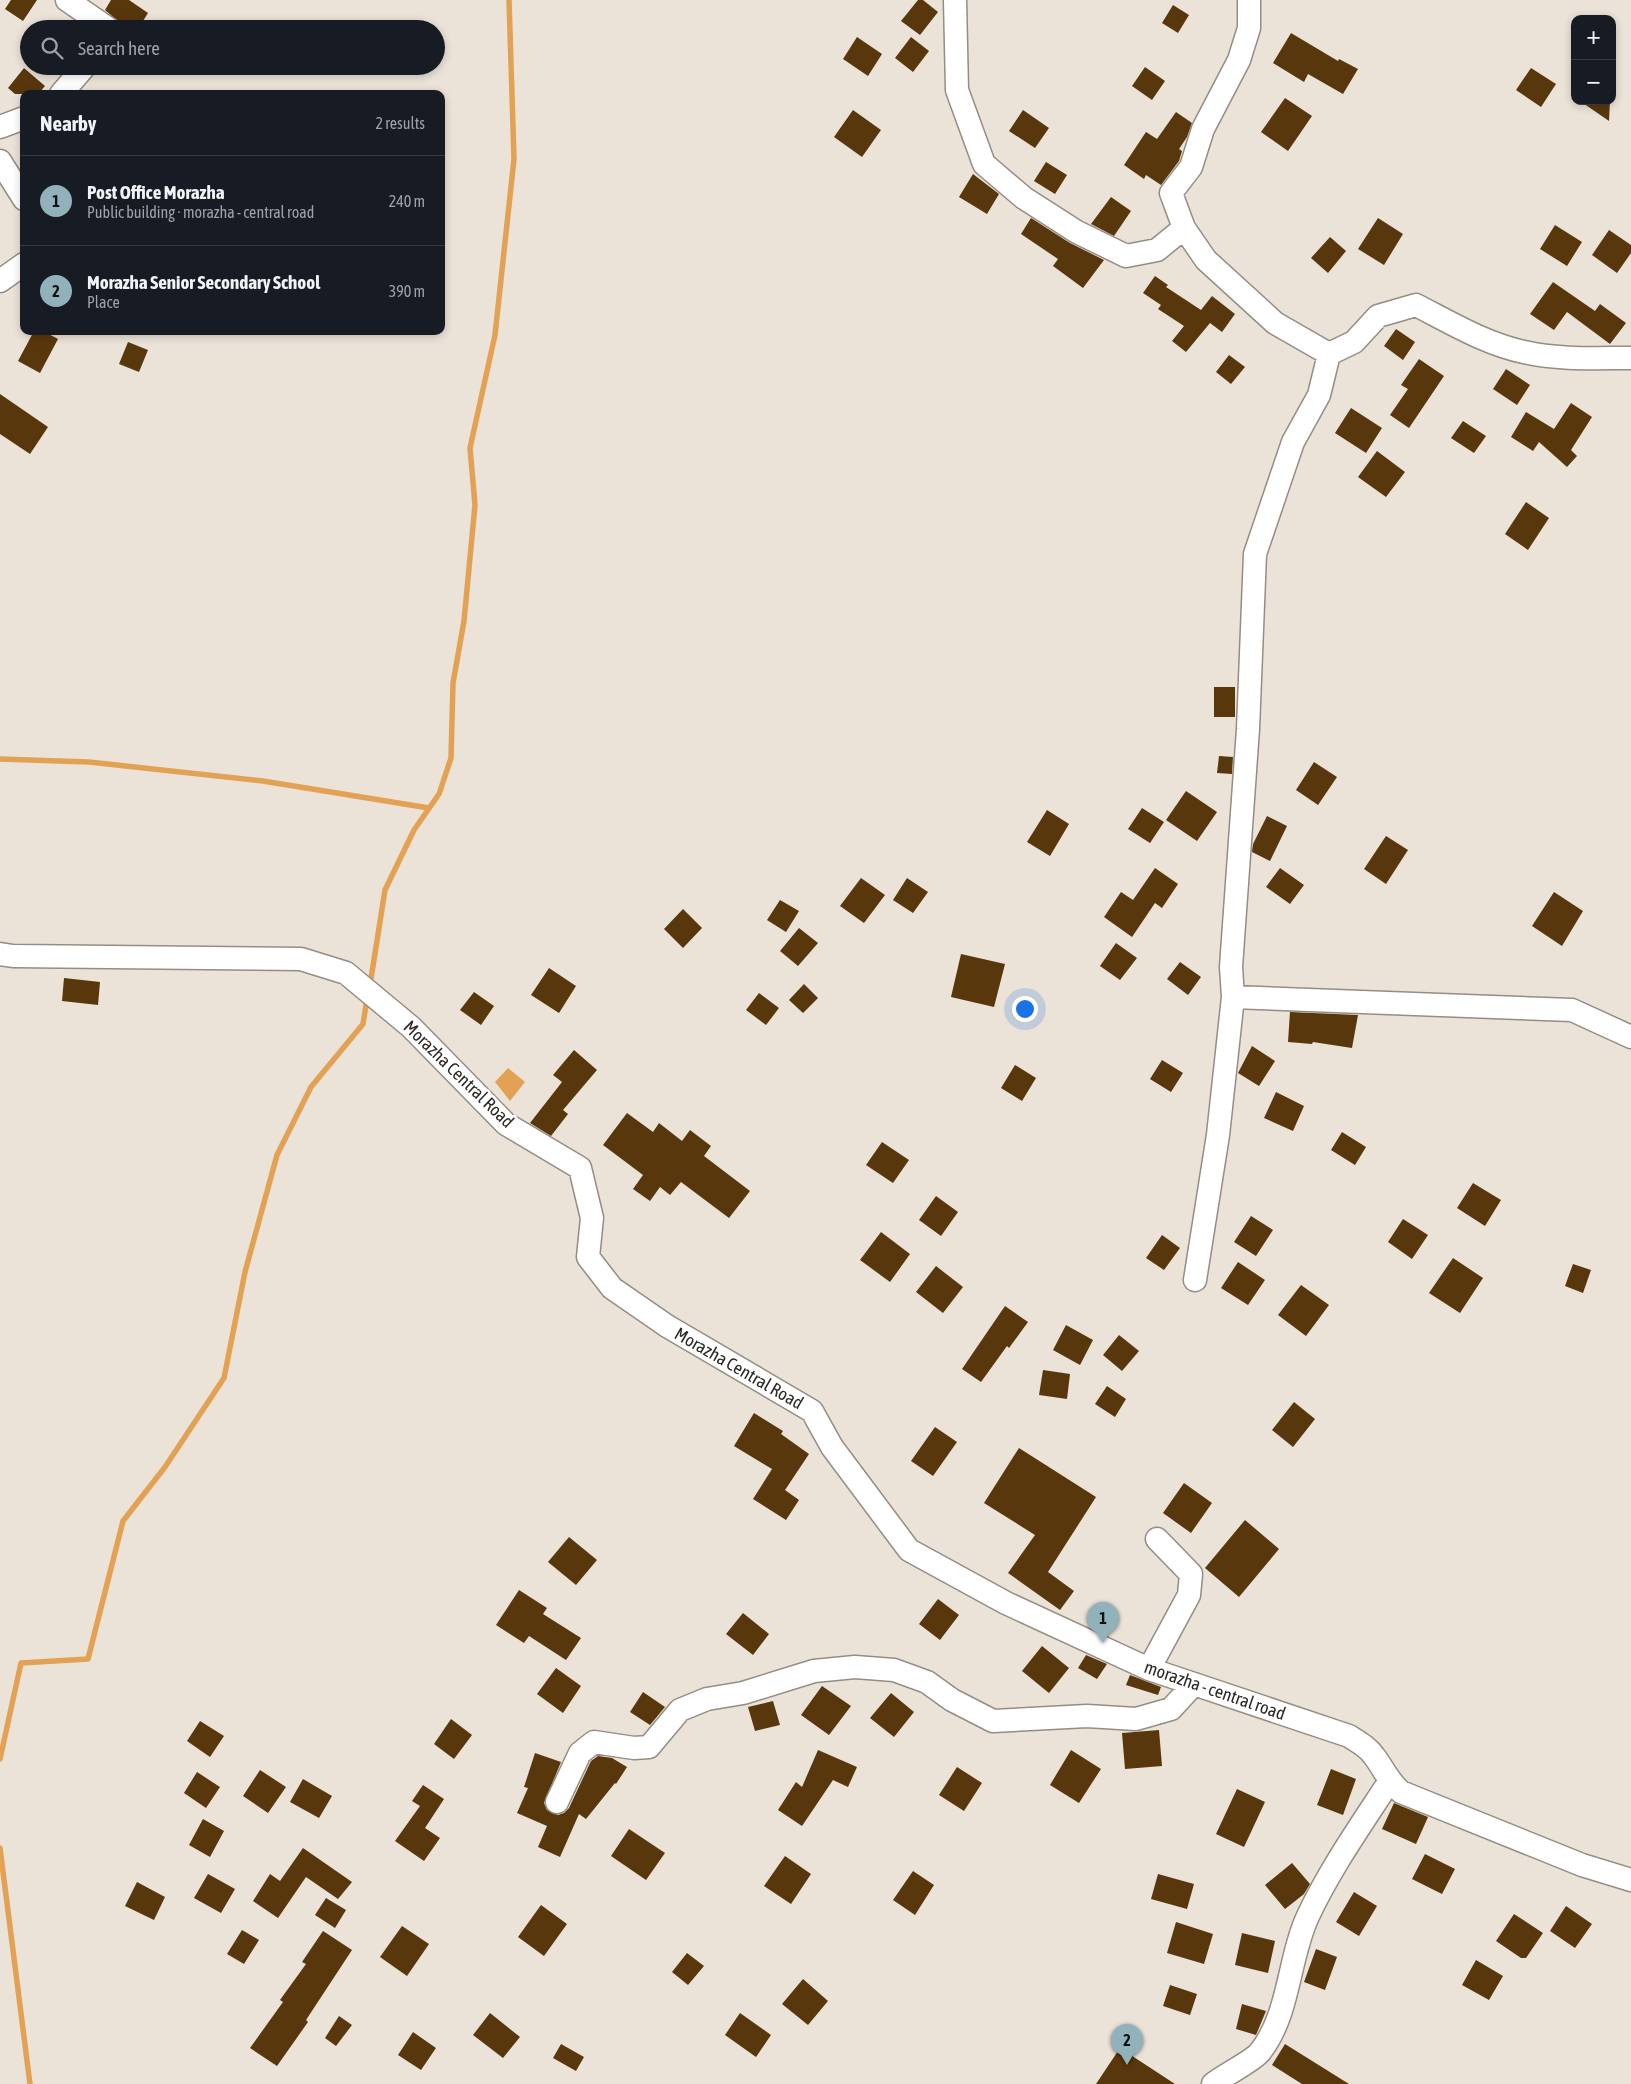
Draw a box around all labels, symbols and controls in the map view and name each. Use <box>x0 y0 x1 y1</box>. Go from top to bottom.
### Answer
map controls <box>1571 15 1616 105</box>
button: + <box>1571 15 1616 60</box>
search box <box>20 20 445 75</box>
icon: search <box>38 34 66 62</box>
text: Search here <box>78 37 160 59</box>
button: − <box>1571 60 1616 105</box>
text: Nearby <box>40 111 96 135</box>
text: 2 results <box>375 114 425 132</box>
text: Post Office Morazha <box>87 181 224 203</box>
text: 1 <box>52 192 60 210</box>
text: 240 m <box>389 192 425 210</box>
text: Public building · morazha - central road <box>87 203 314 221</box>
text: Morazha Senior Secondary School <box>87 271 320 293</box>
text: 2 <box>52 282 60 300</box>
text: 390 m <box>389 282 425 300</box>
text: Place <box>87 293 120 311</box>
your location <box>1012 996 1038 1022</box>
street label: Morazha Central Road <box>400 1016 518 1132</box>
street label: Morazha Central Road <box>671 1323 807 1413</box>
pin: 1 <box>1087 1602 1119 1643</box>
street label: morazha - central road <box>1142 1656 1288 1724</box>
pin: 2 <box>1111 2024 1143 2065</box>

